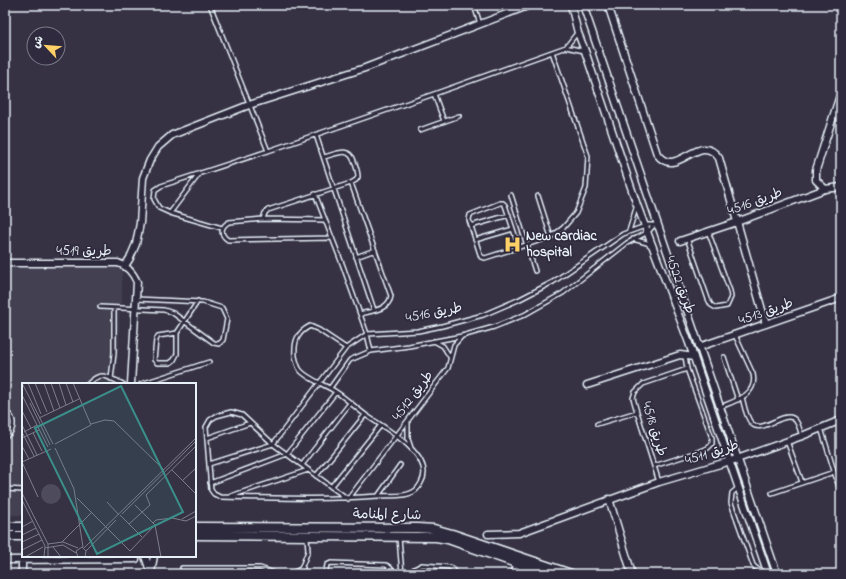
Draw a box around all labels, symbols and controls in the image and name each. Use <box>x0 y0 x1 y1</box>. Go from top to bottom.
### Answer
north arrow <box>26 26 66 66</box>
text: ش <box>28 33 48 51</box>
street label: طريق 4516 <box>724 182 786 222</box>
place label: New cardiac hospital <box>526 226 597 263</box>
hospital icon: New cardiac hospital <box>503 234 523 254</box>
street label: طريق 4519 <box>56 241 112 262</box>
street label: طريق 4522 <box>660 253 700 317</box>
street label: طريق 4513 <box>736 293 796 331</box>
street label: طريق 4516 <box>404 297 464 329</box>
street label: طريق 4512 <box>387 366 439 426</box>
inset map <box>22 383 196 557</box>
street label: طريق 4518 <box>636 399 672 459</box>
street label: طريق 4511 <box>682 435 742 471</box>
street label: شارع المنامة <box>353 504 421 526</box>

